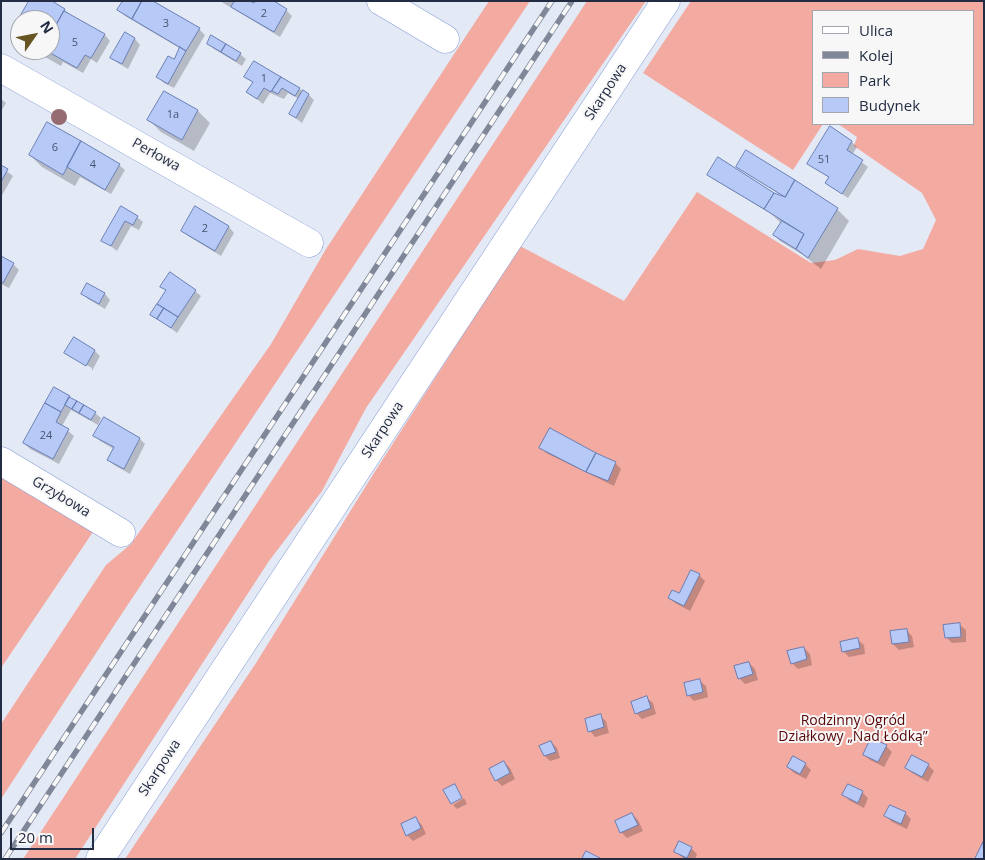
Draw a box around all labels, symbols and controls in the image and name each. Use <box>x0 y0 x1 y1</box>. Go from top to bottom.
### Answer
house number: 2 <box>261 7 267 21</box>
north arrow <box>10 10 60 60</box>
legend <box>812 10 975 125</box>
text: N <box>36 17 58 37</box>
house number: 3 <box>163 17 169 31</box>
text: Ulica <box>859 20 893 40</box>
house number: 5 <box>72 36 78 50</box>
text: Kolej <box>859 45 893 65</box>
street label: Skarpowa <box>581 61 631 123</box>
text: Park <box>859 70 890 90</box>
house number: 1 <box>261 72 267 86</box>
text: Budynek <box>859 95 920 115</box>
house number: 1a <box>167 108 179 122</box>
street label: Perłowa <box>129 135 183 175</box>
house number: 6 <box>52 141 58 155</box>
house number: 51 <box>818 153 830 167</box>
house number: 4 <box>90 158 96 172</box>
house number: 2 <box>202 222 208 236</box>
street label: Skarpowa <box>358 399 408 461</box>
house number: 24 <box>40 429 52 443</box>
street label: Grzybowa <box>29 473 93 521</box>
park label: Rodzinny Ogród Działkowy „Nad Łódką” <box>778 713 928 746</box>
street label: Skarpowa <box>135 737 185 799</box>
scale bar <box>12 818 96 850</box>
text: 20 m <box>18 827 53 847</box>

